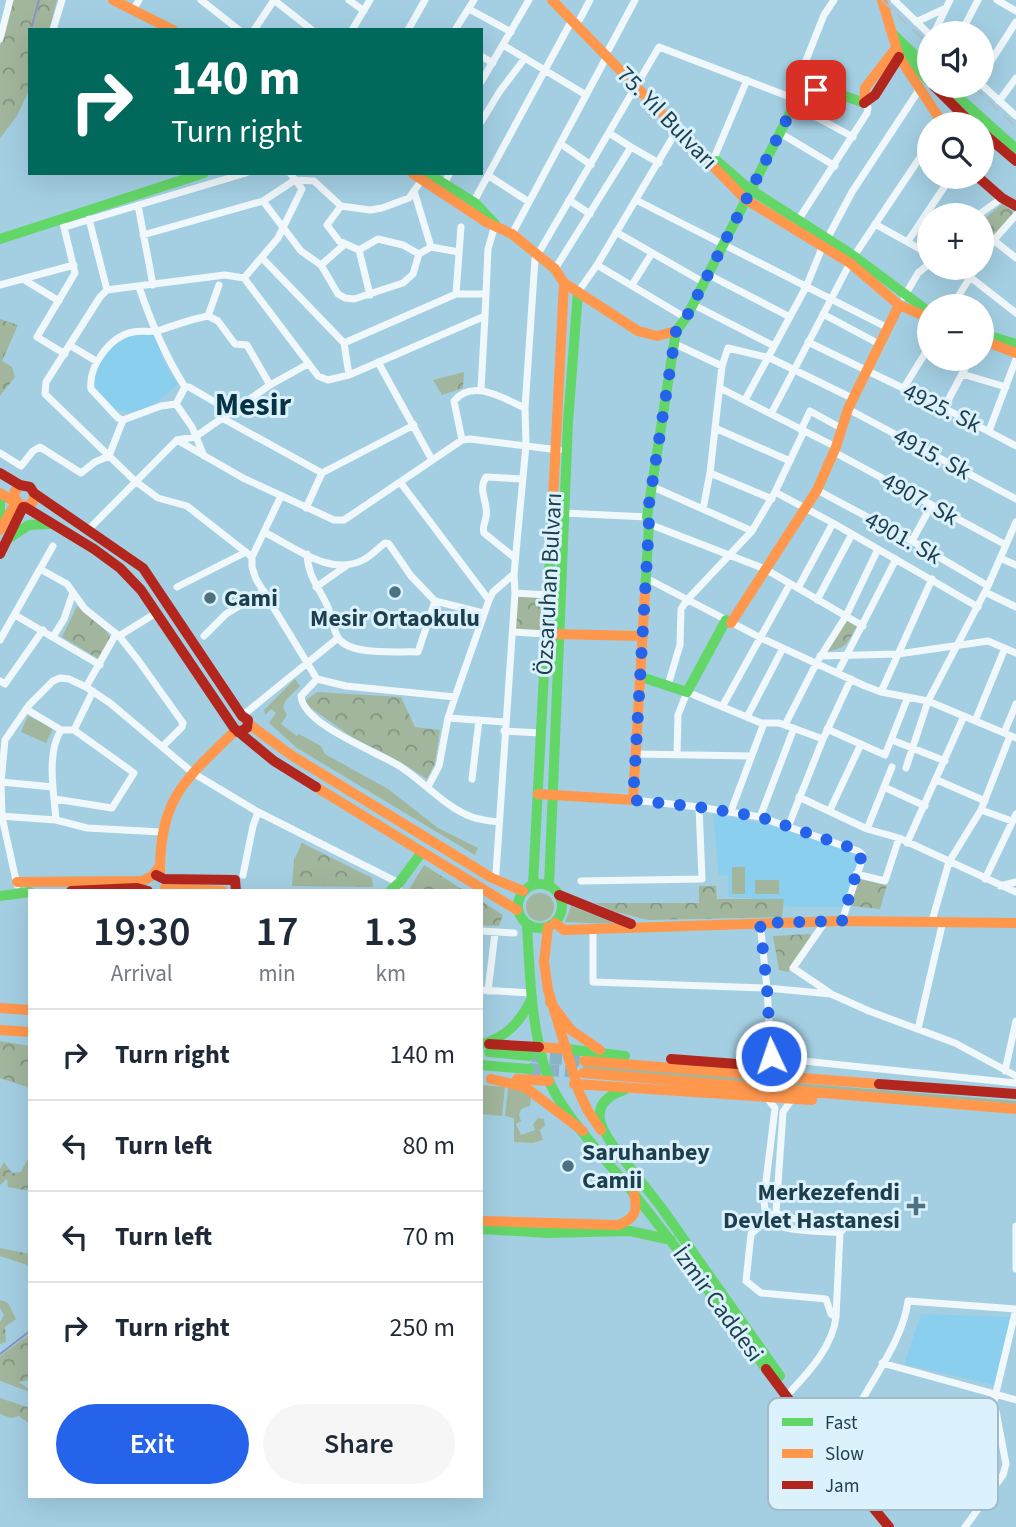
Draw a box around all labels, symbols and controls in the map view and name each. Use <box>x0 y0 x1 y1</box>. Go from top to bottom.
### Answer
map controls <box>917 21 994 371</box>
button: sound <box>917 21 994 98</box>
text: 140 m <box>171 44 300 114</box>
icon: right <box>56 56 147 147</box>
street label: 75. Yıl Bulvarı <box>608 58 726 178</box>
pin <box>786 60 846 120</box>
icon: arrive <box>797 71 835 109</box>
text: Turn right <box>171 109 302 155</box>
button: search <box>917 112 994 189</box>
button: + <box>917 203 994 280</box>
button: − <box>917 294 994 371</box>
street label: 4925. Sk <box>897 374 987 442</box>
district label: Mesir <box>215 382 292 428</box>
street label: 4915. Sk <box>887 419 977 489</box>
street label: 4907. Sk <box>875 464 965 535</box>
street label: Özsaruhan Bulvarı <box>527 492 571 676</box>
street label: 4901. Sk <box>858 503 948 574</box>
place label: Cami <box>224 581 278 616</box>
marker: Mesir Ortaokulu <box>387 584 403 600</box>
marker: Cami <box>202 590 218 606</box>
place label: Mesir Ortaokulu <box>310 601 480 636</box>
text: 19:30 <box>93 902 191 962</box>
text: 17 <box>255 902 299 962</box>
text: 1.3 <box>363 902 418 962</box>
text: Arrival <box>111 957 173 990</box>
text: min <box>258 957 296 990</box>
text: km <box>376 957 406 990</box>
position arrow <box>734 1019 808 1093</box>
icon: right <box>56 1036 94 1074</box>
text: Turn right <box>115 1036 230 1073</box>
text: 140 m <box>389 1036 455 1073</box>
icon: left <box>56 1127 94 1165</box>
text: Turn left <box>115 1127 212 1164</box>
text: 80 m <box>402 1127 455 1164</box>
place label: Saruhanbey Camii <box>582 1135 710 1198</box>
marker: Saruhanbey Camii <box>560 1158 576 1174</box>
place label: Merkezefendi Devlet Hastanesi <box>723 1175 900 1238</box>
marker: Merkezefendi Devlet Hastanesi <box>906 1196 926 1216</box>
icon: left <box>56 1218 94 1256</box>
text: Turn left <box>115 1218 212 1255</box>
text: 70 m <box>402 1218 455 1255</box>
street label: İzmir Caddesi <box>664 1239 772 1369</box>
icon: right <box>56 1309 94 1347</box>
text: Turn right <box>115 1309 230 1346</box>
text: 250 m <box>389 1309 455 1346</box>
legend <box>768 1398 998 1510</box>
button: Exit <box>56 1404 249 1484</box>
button: Share <box>263 1404 455 1484</box>
text: Fast <box>825 1410 858 1437</box>
text: Slow <box>825 1441 864 1468</box>
text: Jam <box>825 1473 859 1500</box>

